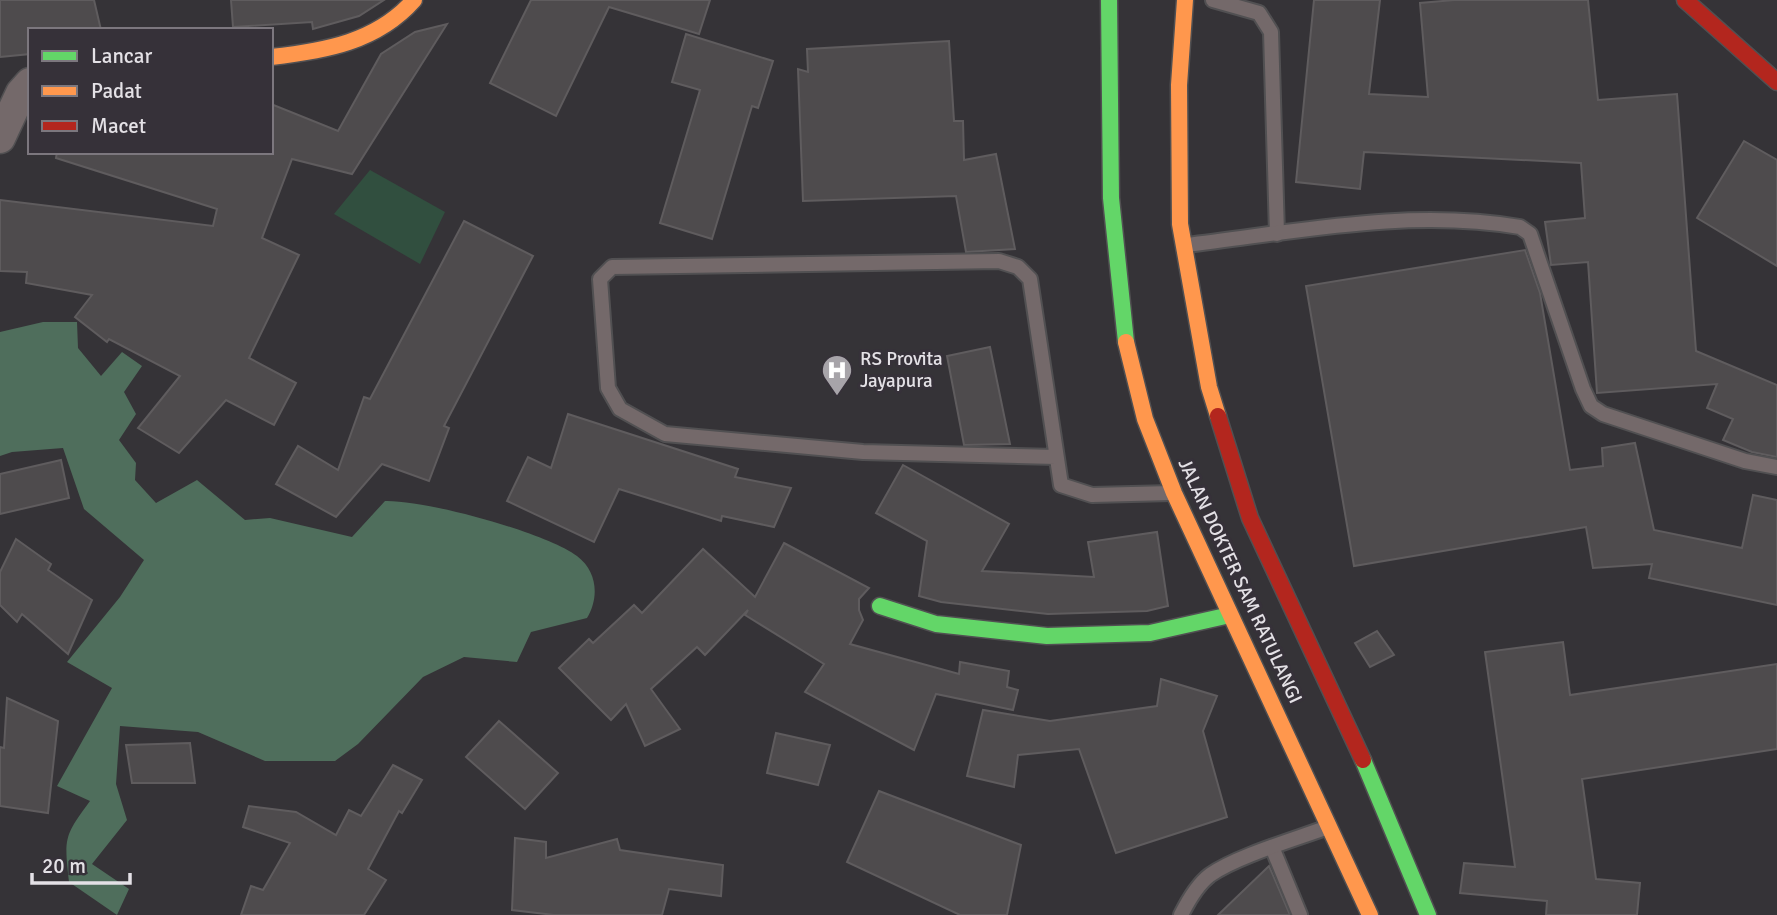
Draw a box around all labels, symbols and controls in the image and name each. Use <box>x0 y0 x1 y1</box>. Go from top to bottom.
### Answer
legend <box>28 28 273 154</box>
text: Lancar <box>91 43 152 69</box>
text: Padat <box>91 78 142 104</box>
text: Macet <box>91 113 146 139</box>
place label: RS Provita Jayapura <box>860 347 943 393</box>
hospital icon: RS Provita Jayapura <box>820 353 854 397</box>
street label: JALAN DOKTER SAM RATULANGI <box>1173 455 1307 707</box>
scale bar <box>32 842 130 886</box>
text: 20 m <box>42 853 86 879</box>

